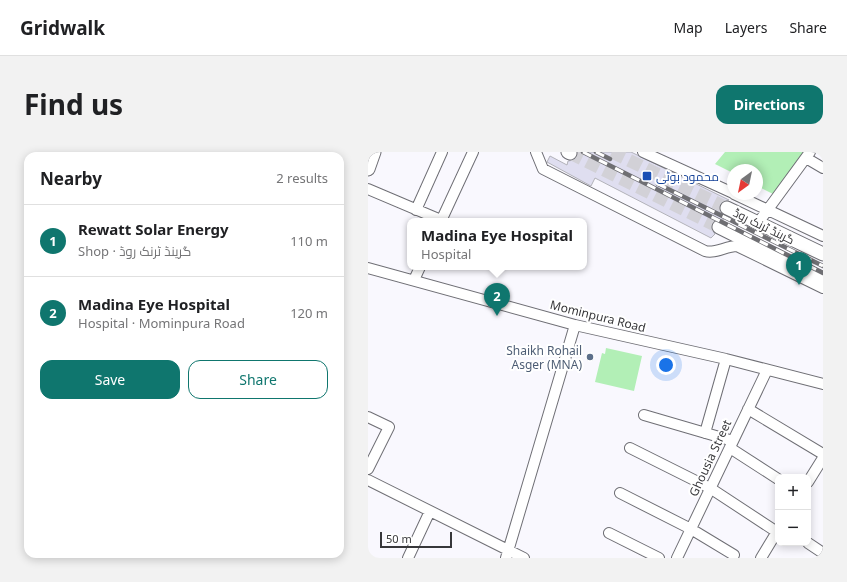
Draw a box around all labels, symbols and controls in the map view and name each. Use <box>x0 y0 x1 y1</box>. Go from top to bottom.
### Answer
text: Gridwalk <box>20 15 105 41</box>
text: Map <box>674 18 703 37</box>
text: Layers <box>725 18 767 37</box>
text: Share <box>789 18 827 37</box>
text: Find us <box>24 85 123 123</box>
button: Directions <box>716 85 823 124</box>
north arrow <box>727 164 763 200</box>
text: Nearby <box>40 167 102 190</box>
place label: محمود بوٹی <box>656 168 719 185</box>
text: 2 results <box>276 169 328 187</box>
marker: محمود بوٹی <box>641 170 653 182</box>
street label: گرینڈ ٹرنک روڈ <box>730 204 798 248</box>
popup <box>407 218 587 270</box>
text: Rewatt Solar Energy <box>78 219 229 239</box>
text: Madina Eye Hospital <box>421 225 573 245</box>
text: 1 <box>49 232 57 250</box>
text: 110 m <box>290 232 328 250</box>
text: Shop · گرینڈ ٹرنک روڈ <box>78 242 191 260</box>
text: Hospital <box>421 245 471 263</box>
pin: 1 <box>786 252 812 285</box>
pin: 2 <box>484 283 510 316</box>
text: Madina Eye Hospital <box>78 294 230 314</box>
street label: Mominpura Road <box>548 296 648 336</box>
text: 2 <box>49 304 57 322</box>
text: 120 m <box>290 304 328 322</box>
text: Hospital · Mominpura Road <box>78 314 245 332</box>
place label: Shaikh Rohail Asger (MNA) <box>506 342 582 373</box>
marker: Shaikh Rohail Asger (MNA) <box>585 352 595 362</box>
your location <box>656 355 676 375</box>
button: Save <box>40 360 180 399</box>
button: Share <box>188 360 328 399</box>
street label: Ghousia Street <box>685 416 736 499</box>
map controls <box>775 474 811 546</box>
button: + <box>775 474 811 510</box>
button: − <box>775 510 811 546</box>
scale bar <box>380 530 452 549</box>
text: 50 m <box>386 531 412 546</box>

